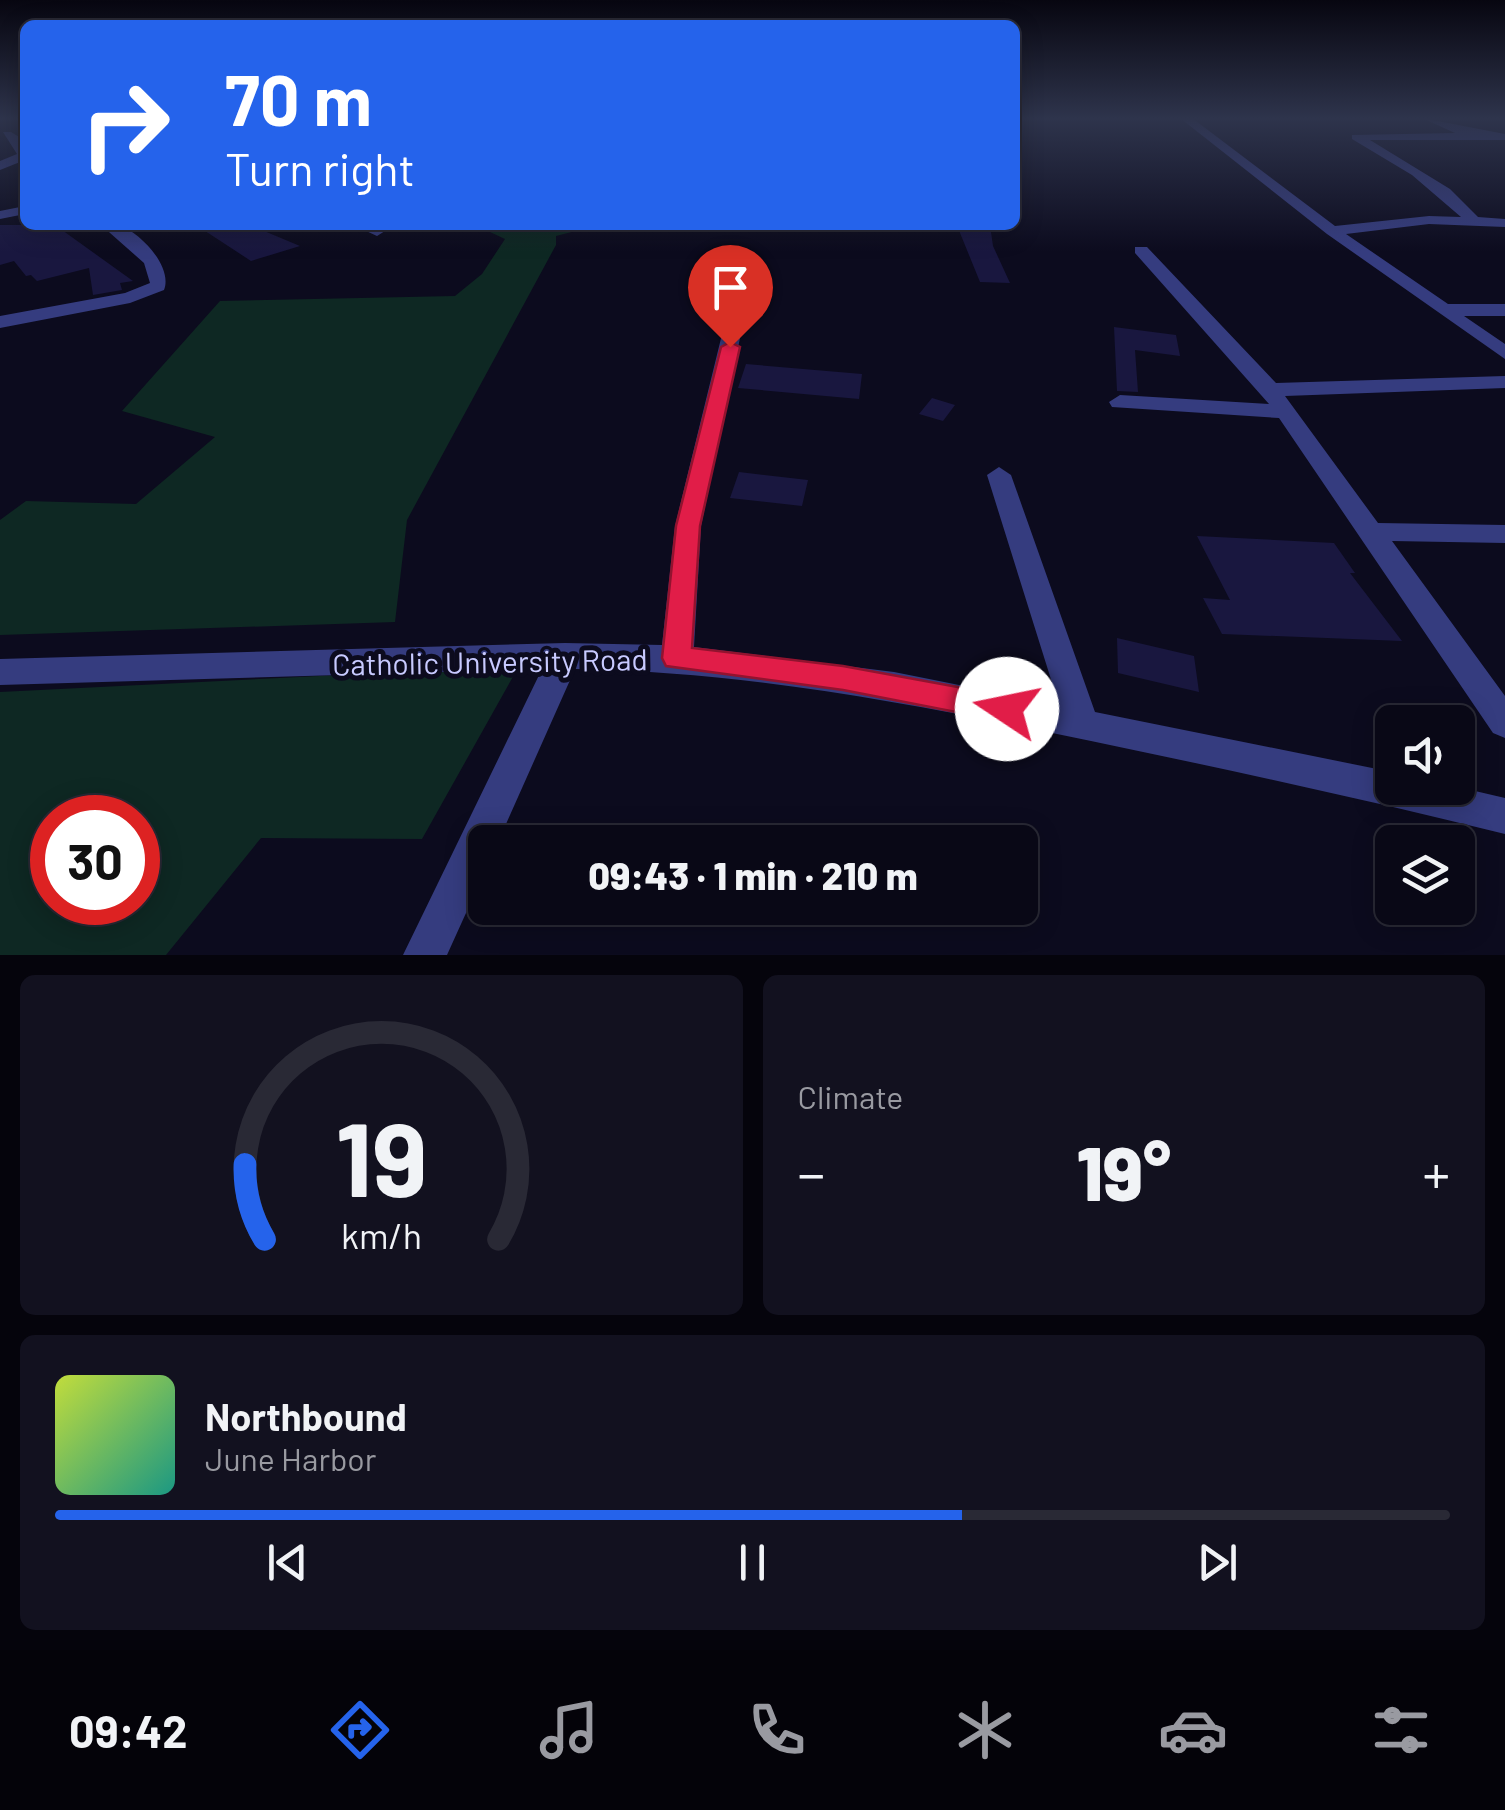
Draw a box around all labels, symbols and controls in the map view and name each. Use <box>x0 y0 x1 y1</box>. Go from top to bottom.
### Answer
text: 70 m <box>225 56 372 140</box>
icon: right <box>60 60 190 190</box>
text: Turn right <box>225 141 415 195</box>
pin <box>688 245 773 348</box>
icon: arrive <box>703 260 758 315</box>
street label: Catholic University Road <box>332 640 648 682</box>
position arrow <box>955 657 1059 761</box>
map controls <box>1375 705 1475 925</box>
button: sound <box>1375 705 1475 805</box>
speed limit sign: 30 <box>30 795 160 925</box>
button: layers <box>1375 825 1475 925</box>
text: 09:43 · 1 min · 210 m <box>588 852 918 898</box>
text: Climate <box>798 1077 903 1115</box>
text: 19 <box>335 1093 427 1218</box>
text: 19° <box>1076 1126 1171 1216</box>
text: − <box>798 1139 825 1205</box>
text: + <box>1422 1139 1450 1205</box>
text: km/h <box>341 1213 422 1256</box>
text: Northbound <box>205 1393 407 1439</box>
text: June Harbor <box>205 1439 376 1477</box>
icon: previous <box>260 1535 315 1590</box>
icon: pause <box>725 1535 780 1590</box>
icon: next <box>1190 1535 1245 1590</box>
icon: directions <box>325 1695 395 1765</box>
icon: music <box>534 1695 604 1765</box>
icon: phone <box>742 1695 812 1765</box>
icon: climate <box>950 1695 1020 1765</box>
icon: car <box>1158 1695 1228 1765</box>
icon: filters <box>1366 1695 1436 1765</box>
text: 09:42 <box>69 1703 187 1757</box>

